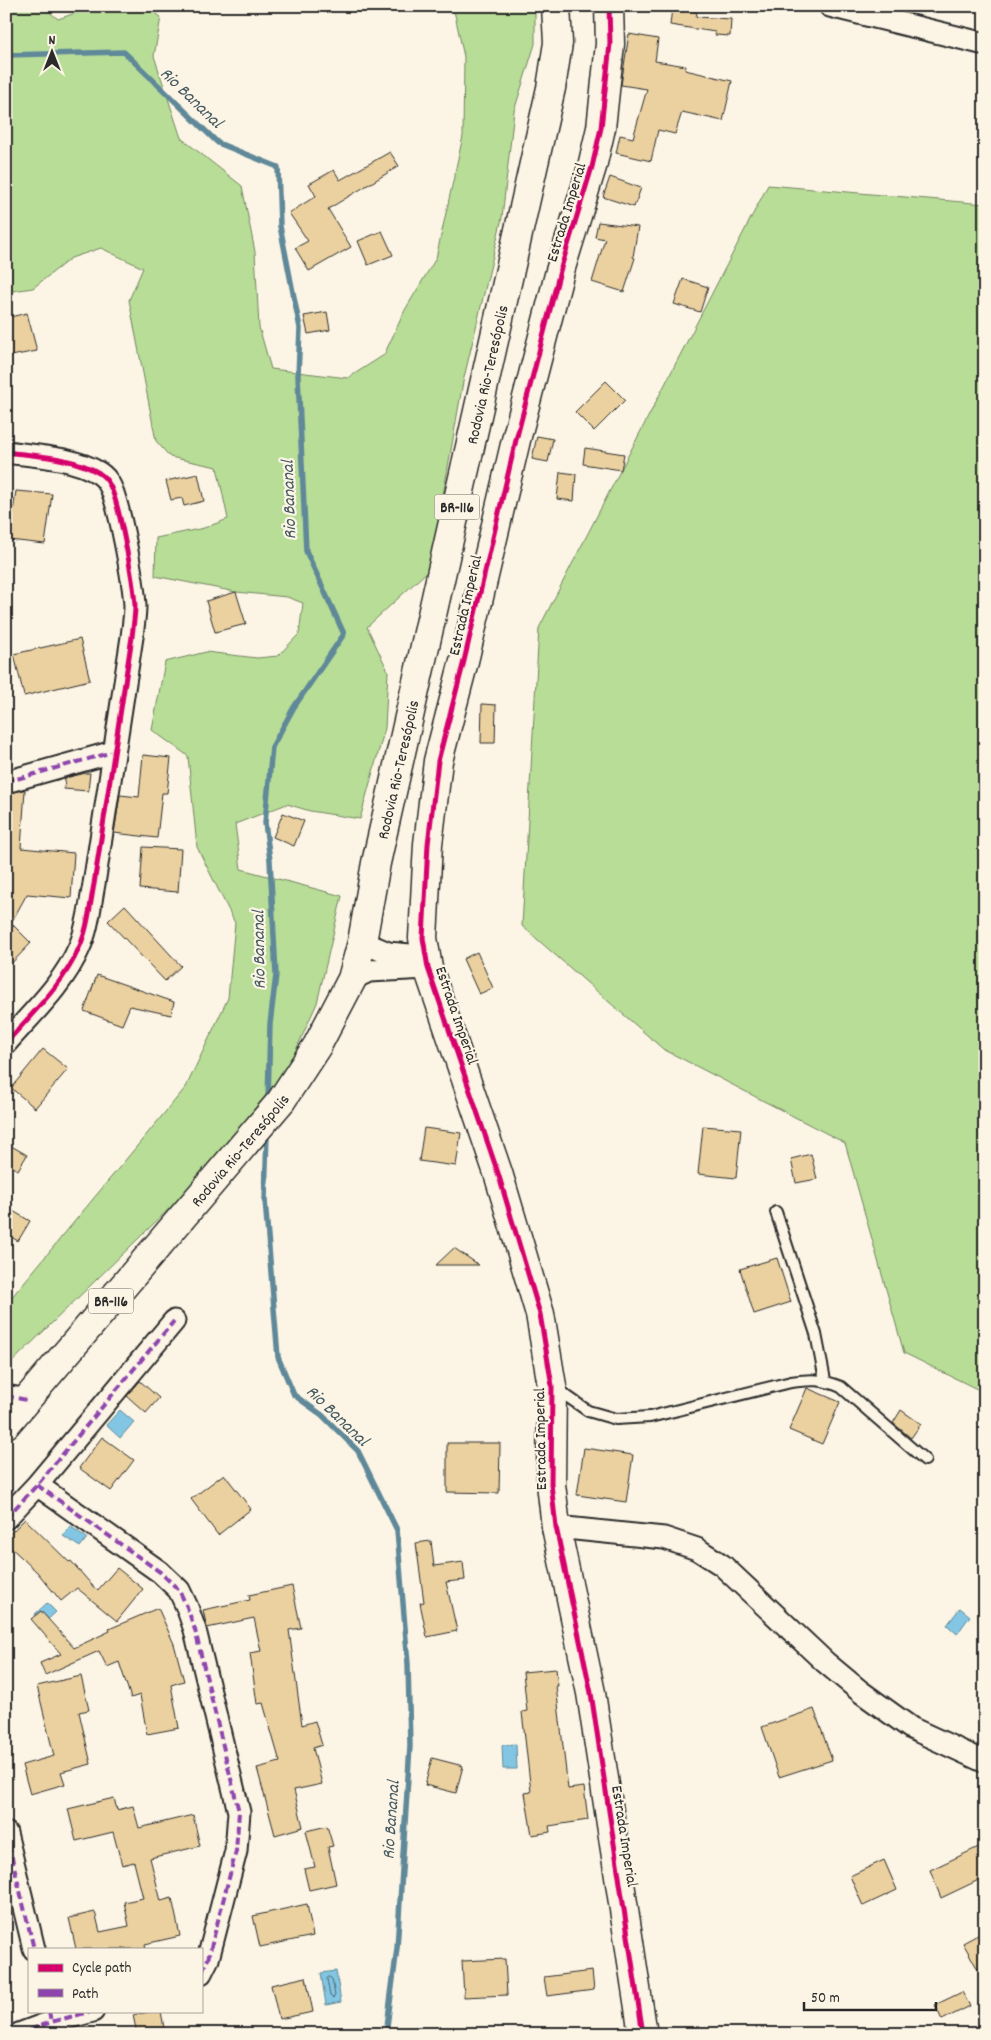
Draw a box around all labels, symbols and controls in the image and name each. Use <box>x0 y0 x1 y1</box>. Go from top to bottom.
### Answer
north arrow <box>28 28 78 78</box>
text: N <box>49 31 56 51</box>
water label: Rio Bananal <box>153 62 229 136</box>
street label: Estrada Imperial <box>541 160 593 265</box>
street label: Rodovia Rio-Teresópolis <box>462 303 516 447</box>
water label: Rio Bananal <box>277 458 304 540</box>
road number: BR-116 <box>434 494 480 520</box>
street label: Estrada Imperial <box>444 553 489 658</box>
street label: Rodovia Rio-Teresópolis <box>373 698 426 842</box>
water label: Rio Bananal <box>247 909 274 990</box>
street label: Estrada Imperial <box>428 964 483 1068</box>
street label: Rodovia Rio-Teresópolis <box>186 1090 297 1213</box>
road number: BR-116 <box>88 1288 134 1314</box>
water label: Rio Bananal <box>299 1380 375 1454</box>
street label: Estrada Imperial <box>529 1387 554 1490</box>
water label: Rio Bananal <box>377 1778 408 1860</box>
street label: Estrada Imperial <box>604 1784 643 1889</box>
legend <box>28 1948 202 2012</box>
text: Cycle path <box>72 1958 132 1980</box>
scale bar <box>804 1980 936 2012</box>
text: Path <box>72 1984 98 2006</box>
text: 50 m <box>811 1988 840 2010</box>

